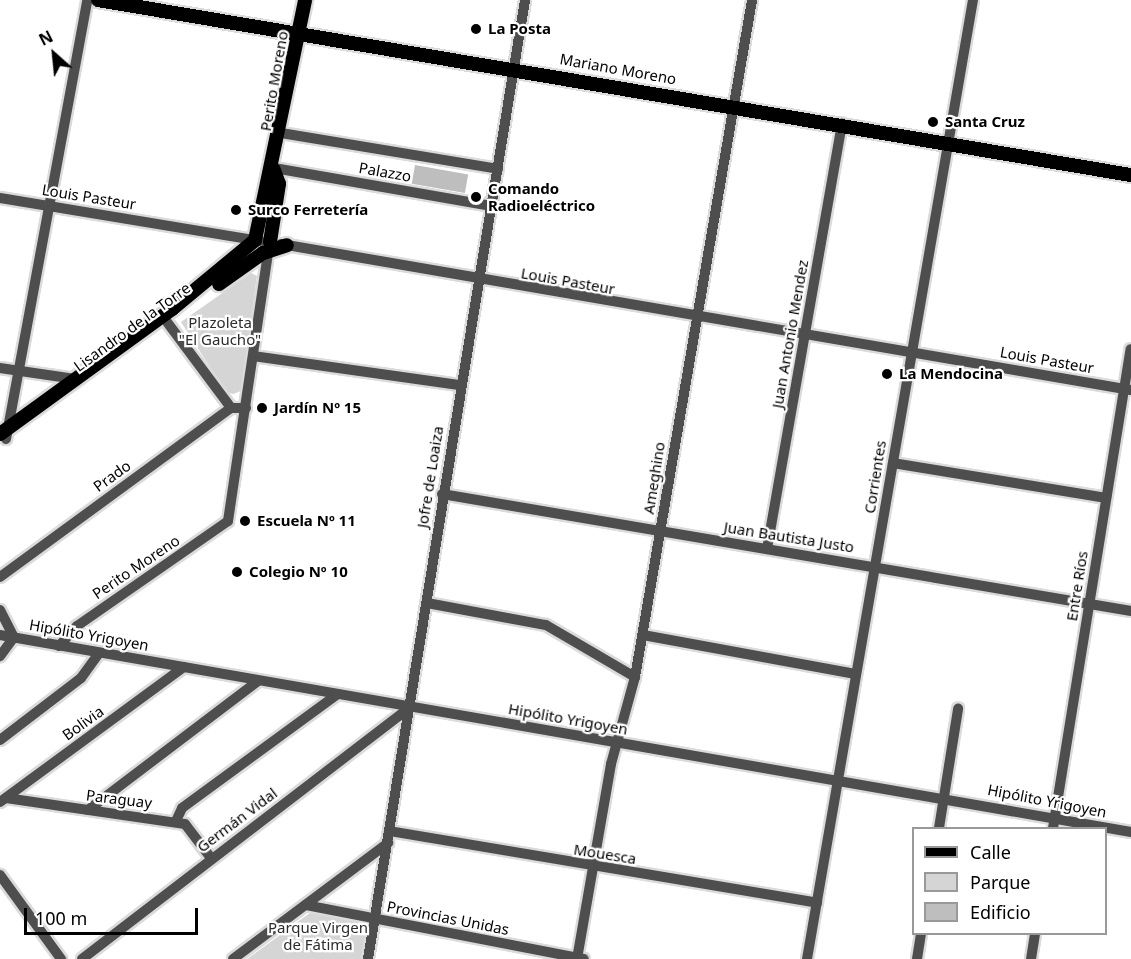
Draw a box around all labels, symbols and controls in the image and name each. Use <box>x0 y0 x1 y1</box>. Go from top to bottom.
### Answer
place label: La Posta <box>488 20 551 38</box>
marker: La Posta <box>469 22 483 36</box>
north arrow <box>24 24 84 84</box>
text: N <box>35 25 57 51</box>
street label: Perito Moreno <box>256 30 292 132</box>
street label: Mariano Moreno <box>558 50 678 88</box>
place label: Santa Cruz <box>945 113 1025 131</box>
marker: Santa Cruz <box>926 115 940 129</box>
street label: Palazzo <box>357 159 413 185</box>
place label: Comando Radioeléctrico <box>488 179 595 214</box>
street label: Louis Pasteur <box>41 181 137 213</box>
marker: Comando Radioeléctrico <box>469 190 483 204</box>
place label: Surco Ferretería <box>248 201 368 219</box>
marker: Surco Ferretería <box>229 203 243 217</box>
street label: Juan Antonio Mendez <box>768 258 812 410</box>
street label: Louis Pasteur <box>520 264 616 298</box>
street label: Lisandro de la Torre <box>70 279 194 375</box>
park label: Plazoleta "El Gaucho" <box>179 313 261 348</box>
street label: Louis Pasteur <box>999 343 1095 377</box>
place label: La Mendocina <box>899 365 1003 383</box>
marker: La Mendocina <box>880 367 894 381</box>
place label: Jardín Nº 15 <box>274 399 361 417</box>
marker: Jardín Nº 15 <box>255 401 269 415</box>
street label: Jofre de Loaiza <box>413 425 447 529</box>
street label: Corrientes <box>860 439 890 515</box>
street label: Ameghino <box>639 441 669 515</box>
street label: Prado <box>90 456 134 496</box>
place label: Escuela Nº 11 <box>257 512 356 530</box>
marker: Escuela Nº 11 <box>238 514 252 528</box>
street label: Juan Bautista Justo <box>723 518 855 556</box>
street label: Perito Moreno <box>89 531 183 603</box>
street label: Entre Ríos <box>1063 550 1091 622</box>
place label: Colegio Nº 10 <box>249 563 348 581</box>
marker: Colegio Nº 10 <box>230 565 244 579</box>
street label: Hipólito Yrigoyen <box>28 616 150 654</box>
street label: Hipólito Yrigoyen <box>507 700 629 738</box>
street label: Bolivia <box>59 702 107 744</box>
street label: Hipólito Yrigoyen <box>986 781 1108 821</box>
street label: Germán Vidal <box>193 784 281 856</box>
street label: Paraguay <box>85 786 153 812</box>
legend <box>912 827 1107 935</box>
street label: Mouesca <box>572 840 638 868</box>
text: Calle <box>970 840 1011 864</box>
text: Parque <box>970 870 1030 894</box>
scale bar <box>27 896 201 934</box>
street label: Provincias Unidas <box>385 897 511 939</box>
text: Edificio <box>970 900 1031 924</box>
text: 100 m <box>35 906 87 930</box>
park label: Parque Virgen de Fátima <box>268 918 368 953</box>

